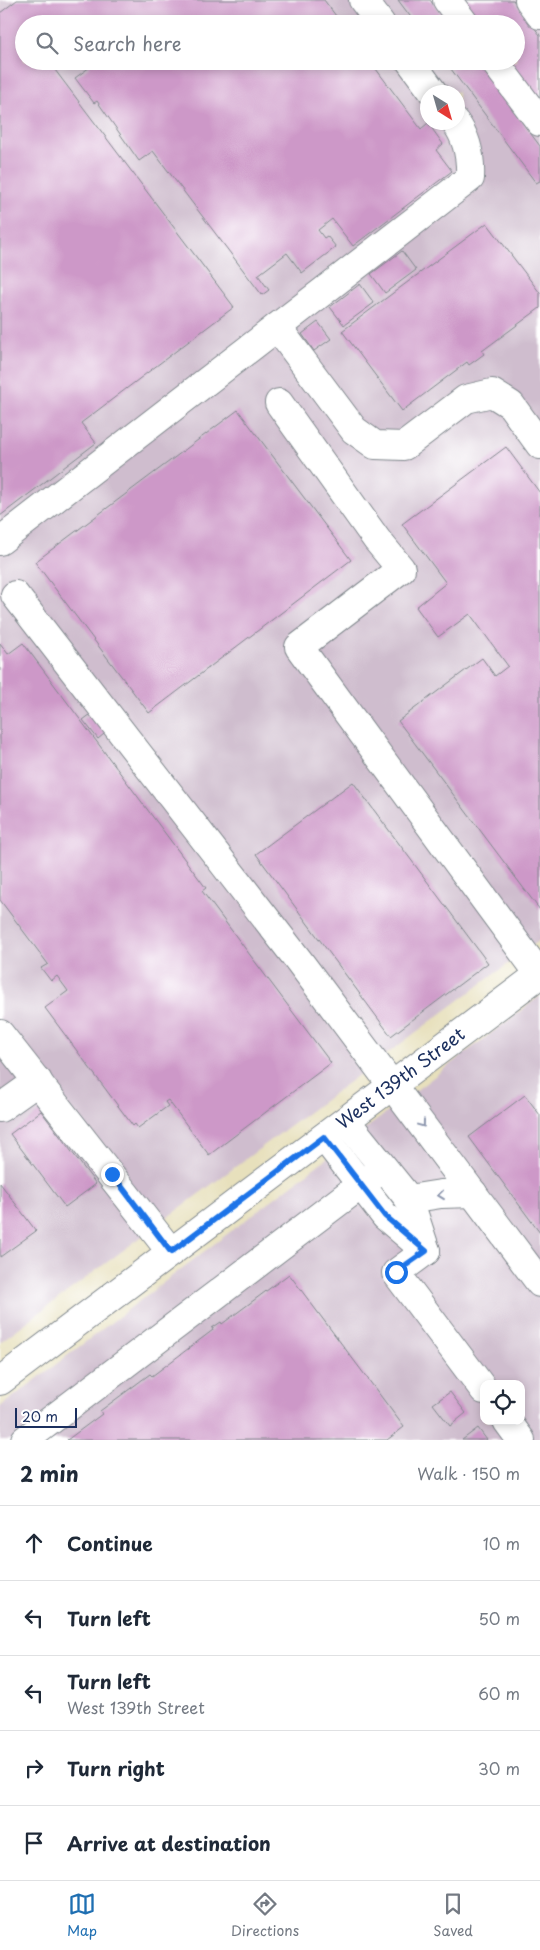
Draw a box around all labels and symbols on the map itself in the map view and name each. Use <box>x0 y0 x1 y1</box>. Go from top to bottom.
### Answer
north arrow <box>420 85 465 130</box>
street label: West 139th Street <box>330 1020 470 1135</box>
one-way arrow <box>417 1118 425 1127</box>
route end <box>101 1163 124 1186</box>
one-way arrow <box>437 1189 445 1200</box>
route start <box>385 1261 408 1284</box>
scale bar <box>15 1405 78 1428</box>

